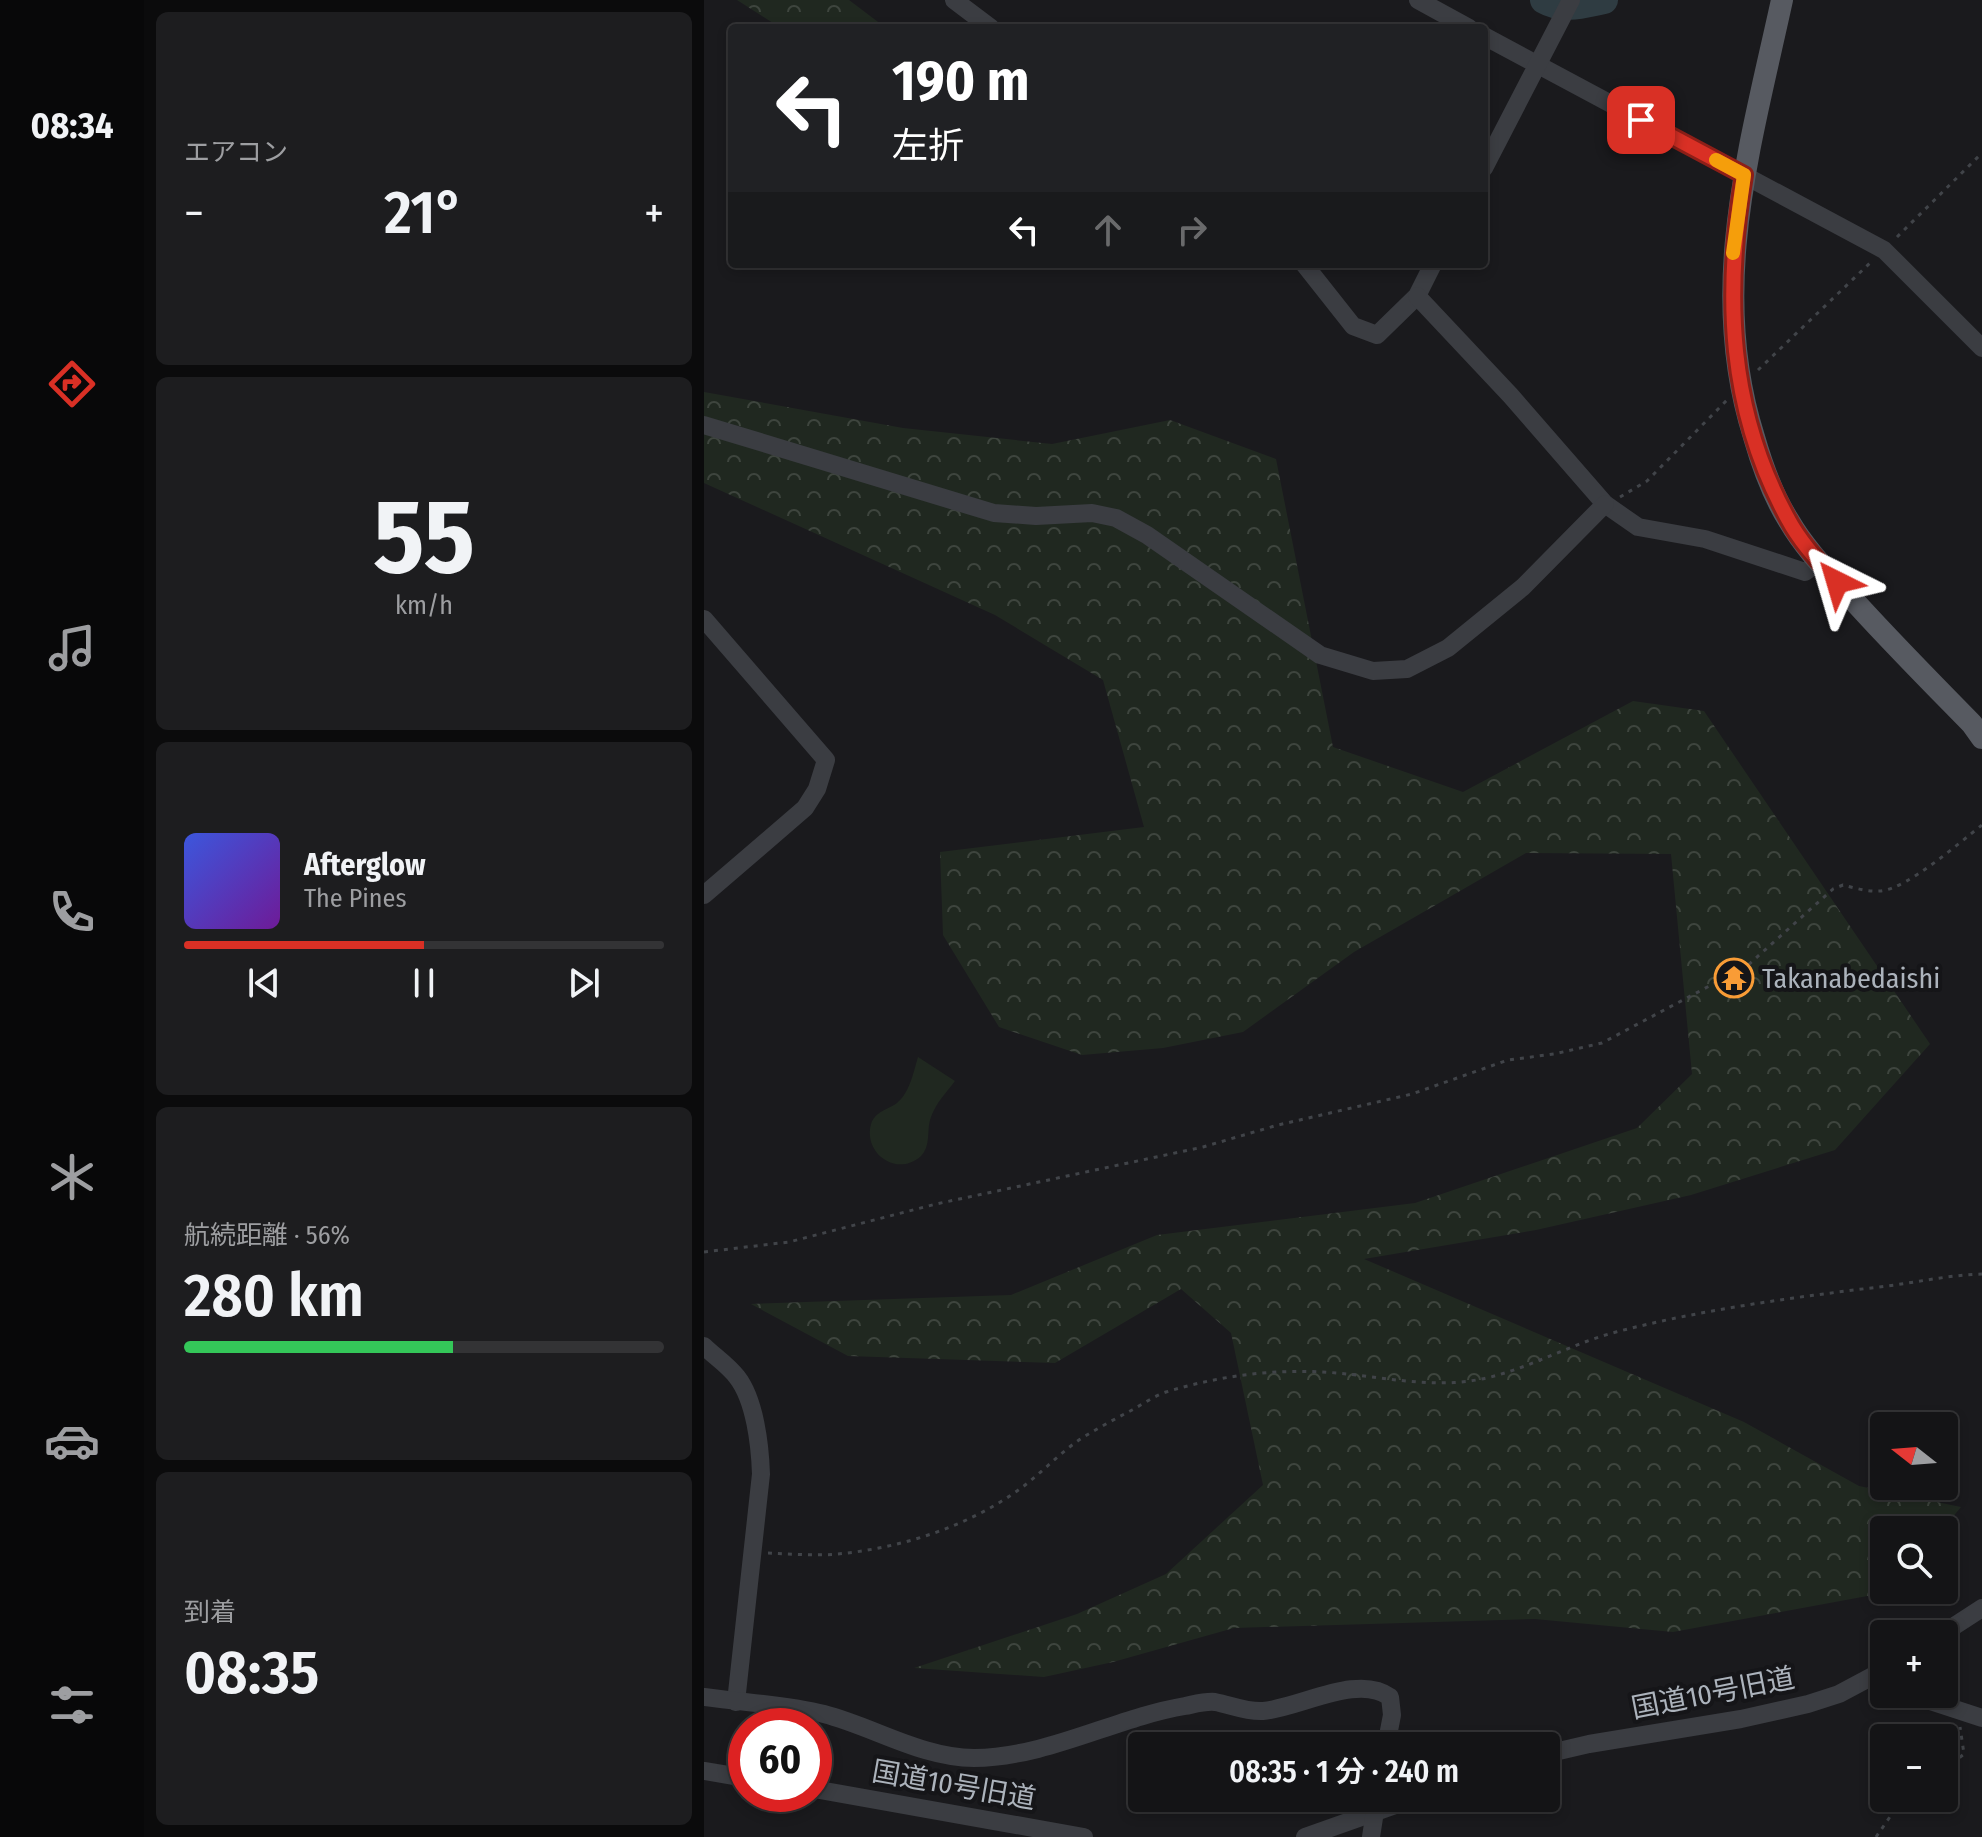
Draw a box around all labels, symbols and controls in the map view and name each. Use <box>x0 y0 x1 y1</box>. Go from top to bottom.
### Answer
text: 190 m <box>892 48 1030 115</box>
icon: left <box>760 56 864 160</box>
pin <box>1607 86 1675 154</box>
icon: arrive <box>1619 98 1663 142</box>
text: 08:34 <box>31 104 113 148</box>
text: 左折 <box>892 124 964 168</box>
text: エアコン <box>184 137 288 168</box>
text: 21° <box>384 177 464 249</box>
text: − <box>184 187 204 240</box>
text: + <box>644 187 664 240</box>
icon: left <box>1002 208 1046 252</box>
icon: ahead <box>1086 208 1130 252</box>
icon: right <box>1170 208 1214 252</box>
icon: directions <box>44 356 100 412</box>
text: 55 <box>373 475 475 600</box>
position arrow <box>1795 540 1879 624</box>
text: km/h <box>395 590 453 621</box>
icon: music <box>44 620 100 676</box>
text: Afterglow <box>304 847 426 883</box>
text: The Pines <box>304 883 407 914</box>
icon: phone <box>44 884 100 940</box>
temple icon: Takanabedaishi <box>1713 957 1755 999</box>
icon: previous <box>242 961 286 1005</box>
icon: pause <box>402 961 446 1005</box>
icon: next <box>562 961 606 1005</box>
place label: Takanabedaishi <box>1762 962 1940 995</box>
icon: climate <box>44 1149 100 1205</box>
text: 航続距離 · 56% <box>184 1220 350 1251</box>
text: 280 km <box>184 1260 364 1332</box>
north arrow <box>1870 1412 1958 1500</box>
map controls <box>1870 1412 1958 1812</box>
icon: car <box>44 1413 100 1469</box>
button: search <box>1870 1516 1958 1604</box>
text: 到着 <box>184 1597 236 1628</box>
button: + <box>1870 1620 1958 1708</box>
text: 08:35 <box>184 1637 319 1709</box>
street label: 国道10号旧道 <box>1629 1661 1797 1725</box>
icon: filters <box>44 1677 100 1733</box>
speed limit sign: 60 <box>728 1708 832 1812</box>
button: − <box>1870 1724 1958 1812</box>
street label: 国道10号旧道 <box>870 1754 1038 1816</box>
text: 08:35 · 1 分 · 240 m <box>1229 1754 1459 1790</box>

